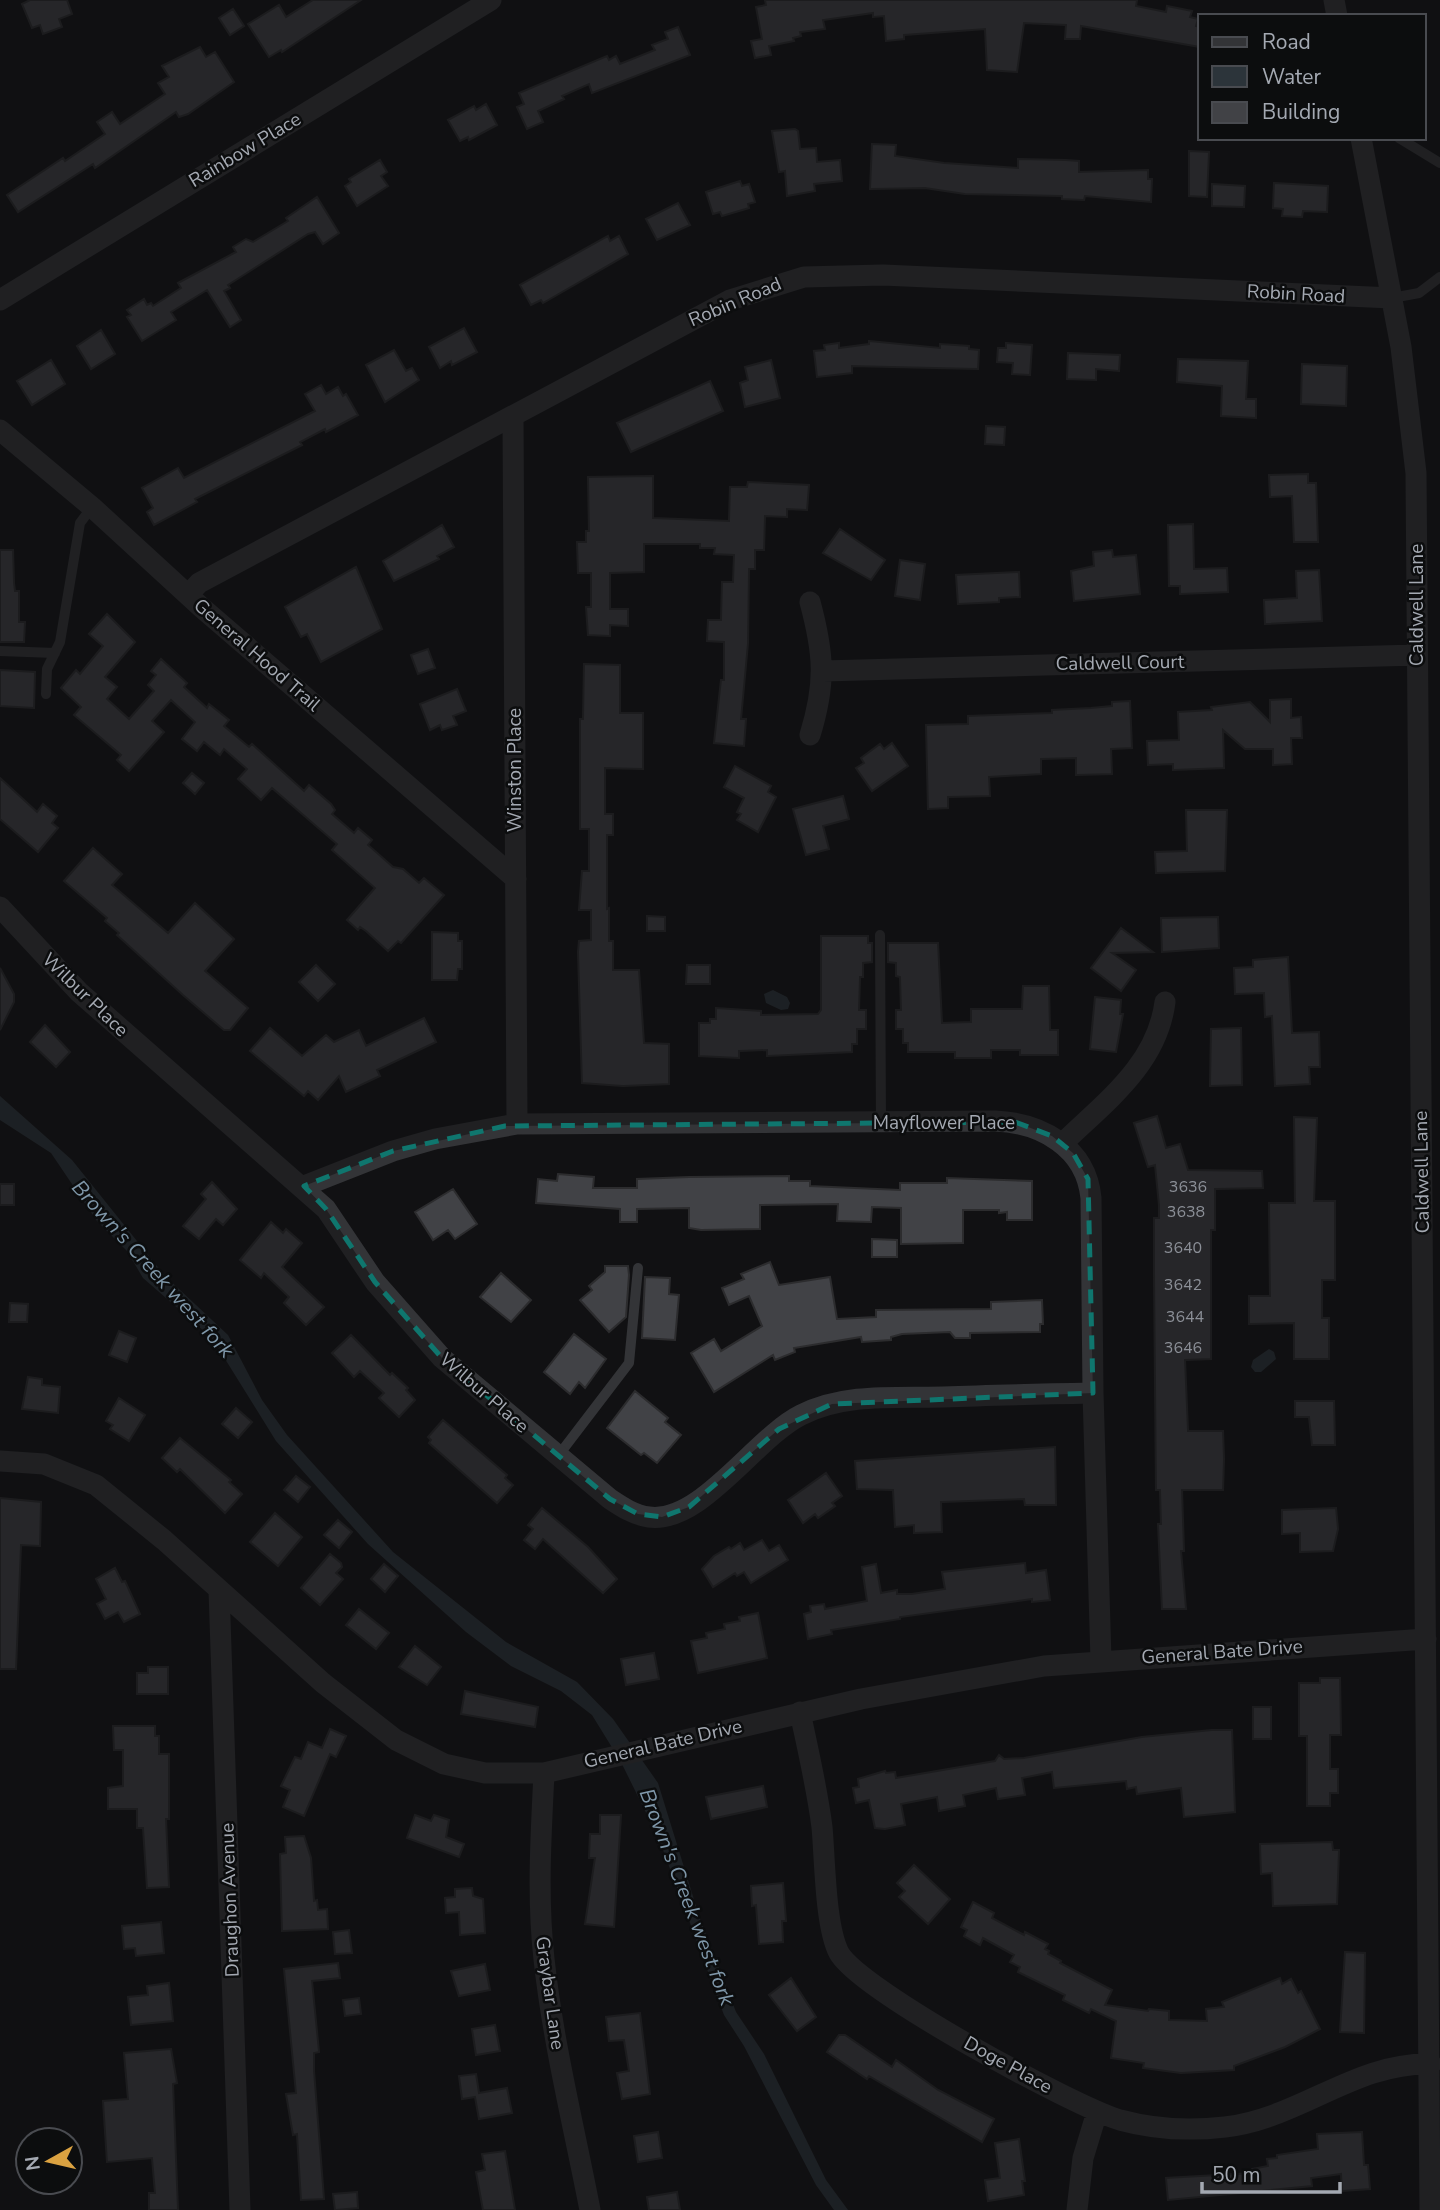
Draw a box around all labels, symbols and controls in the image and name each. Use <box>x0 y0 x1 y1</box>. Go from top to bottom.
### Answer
legend <box>1198 14 1426 140</box>
text: Road <box>1262 28 1311 56</box>
text: Water <box>1262 63 1321 91</box>
text: Building <box>1262 98 1340 126</box>
street label: Rainbow Place <box>184 106 306 194</box>
street label: Robin Road <box>685 271 785 333</box>
street label: Robin Road <box>1246 278 1346 310</box>
street label: Caldwell Lane <box>1404 544 1430 666</box>
street label: General Hood Trail <box>188 593 326 718</box>
street label: Caldwell Court <box>1056 649 1185 677</box>
street label: Winston Place <box>502 708 528 832</box>
street label: Wilbur Place <box>36 947 134 1043</box>
street label: Mayflower Place <box>873 1110 1015 1136</box>
street label: Caldwell Lane <box>1408 1111 1436 1233</box>
water label: Brown's Creek west fork <box>66 1174 241 1364</box>
house number: 3636 <box>1169 1176 1207 1198</box>
house number: 3638 <box>1167 1201 1205 1223</box>
house number: 3640 <box>1164 1237 1202 1259</box>
house number: 3642 <box>1164 1274 1202 1296</box>
house number: 3644 <box>1166 1306 1205 1328</box>
house number: 3646 <box>1164 1337 1202 1359</box>
street label: Wilbur Place <box>434 1347 534 1439</box>
street label: General Bate Drive <box>1140 1633 1304 1671</box>
street label: General Bate Drive <box>581 1713 745 1775</box>
water label: Brown's Creek west fork <box>633 1784 742 2010</box>
street label: Draughon Avenue <box>214 1822 246 1978</box>
street label: Graybar Lane <box>529 1935 571 2051</box>
street label: Doge Place <box>959 2030 1057 2100</box>
north arrow <box>14 2126 84 2196</box>
scale bar <box>1202 2150 1340 2194</box>
text: N <box>19 2154 47 2172</box>
text: 50 m <box>1212 2161 1261 2189</box>

